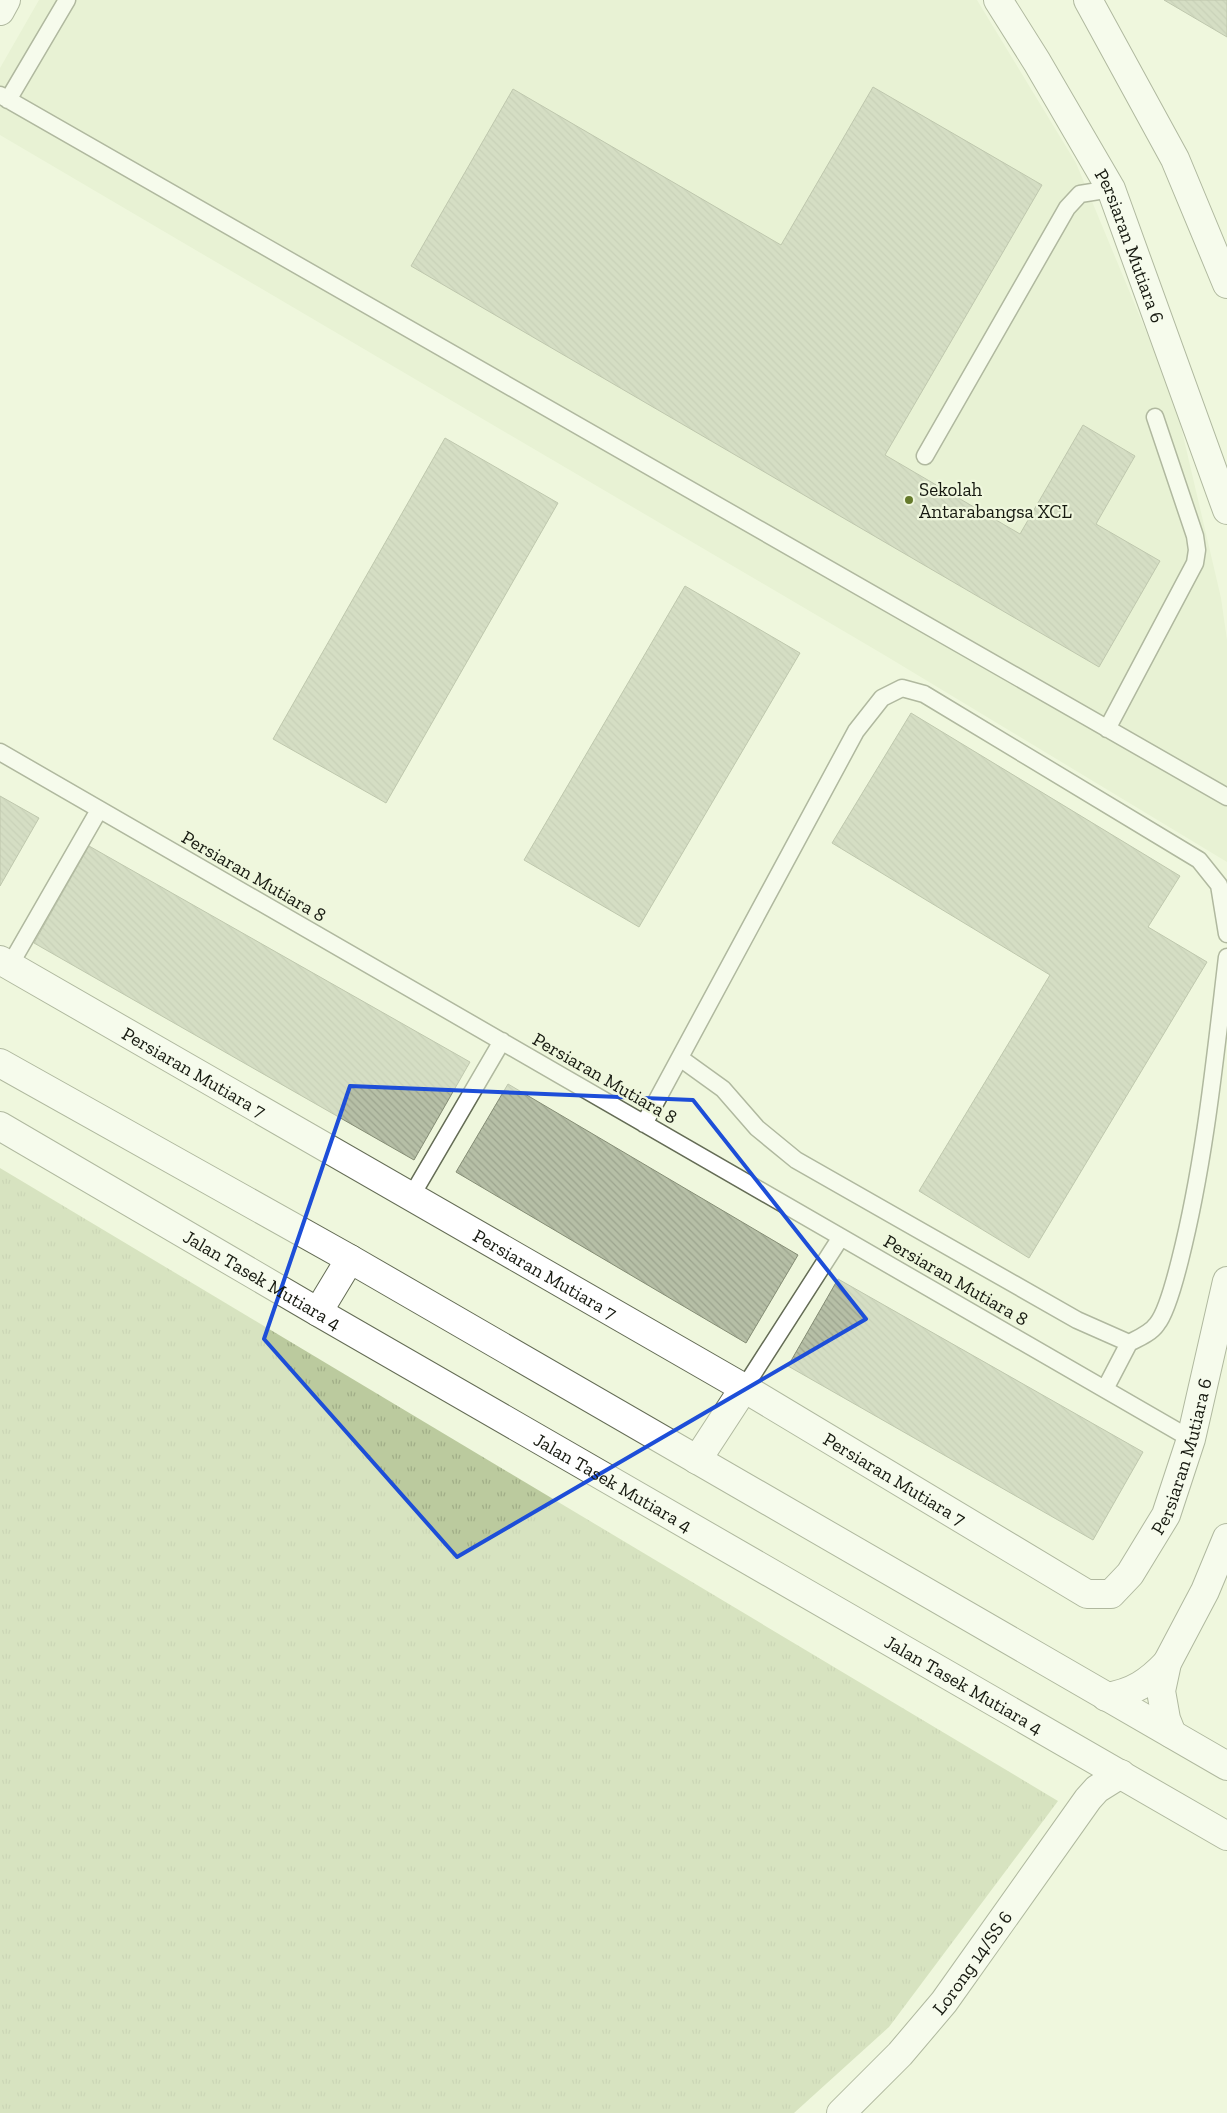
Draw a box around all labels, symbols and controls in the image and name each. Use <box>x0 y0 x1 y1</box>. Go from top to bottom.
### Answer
street label: Persiaran Mutiara 6 <box>1090 164 1170 326</box>
place label: Sekolah Antarabangsa XCL <box>919 478 1072 523</box>
marker: Sekolah Antarabangsa XCL <box>903 494 915 506</box>
street label: Persiaran Mutiara 8 <box>178 825 330 927</box>
street label: Persiaran Mutiara 7 <box>118 1021 270 1122</box>
street label: Persiaran Mutiara 8 <box>529 1027 681 1129</box>
street label: Persiaran Mutiara 7 <box>469 1223 621 1324</box>
street label: Jalan Tasek Mutiara 4 <box>179 1224 345 1334</box>
street label: Persiaran Mutiara 8 <box>880 1229 1032 1331</box>
street label: Persiaran Mutiara 6 <box>1145 1376 1216 1539</box>
street label: Jalan Tasek Mutiara 4 <box>530 1427 696 1537</box>
street label: Persiaran Mutiara 7 <box>819 1427 970 1530</box>
street label: Jalan Tasek Mutiara 4 <box>881 1630 1047 1739</box>
street label: Lorong 14/SS 6 <box>927 1906 1017 2019</box>

